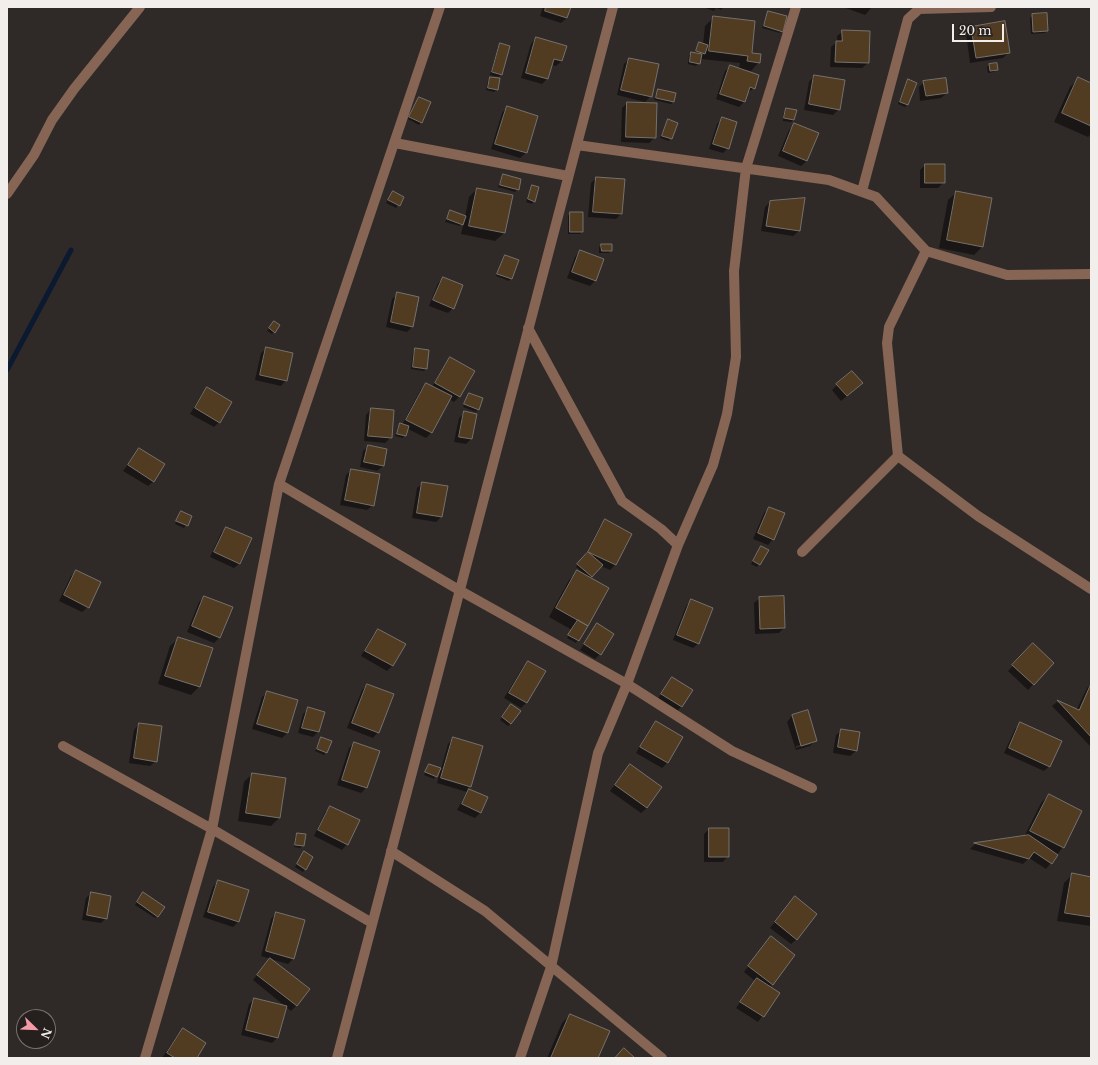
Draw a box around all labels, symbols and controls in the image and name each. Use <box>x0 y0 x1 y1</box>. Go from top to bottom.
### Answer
scale bar <box>954 16 1006 42</box>
text: 20 m <box>959 23 991 38</box>
north arrow <box>16 1009 56 1049</box>
text: N <box>38 1026 55 1041</box>

